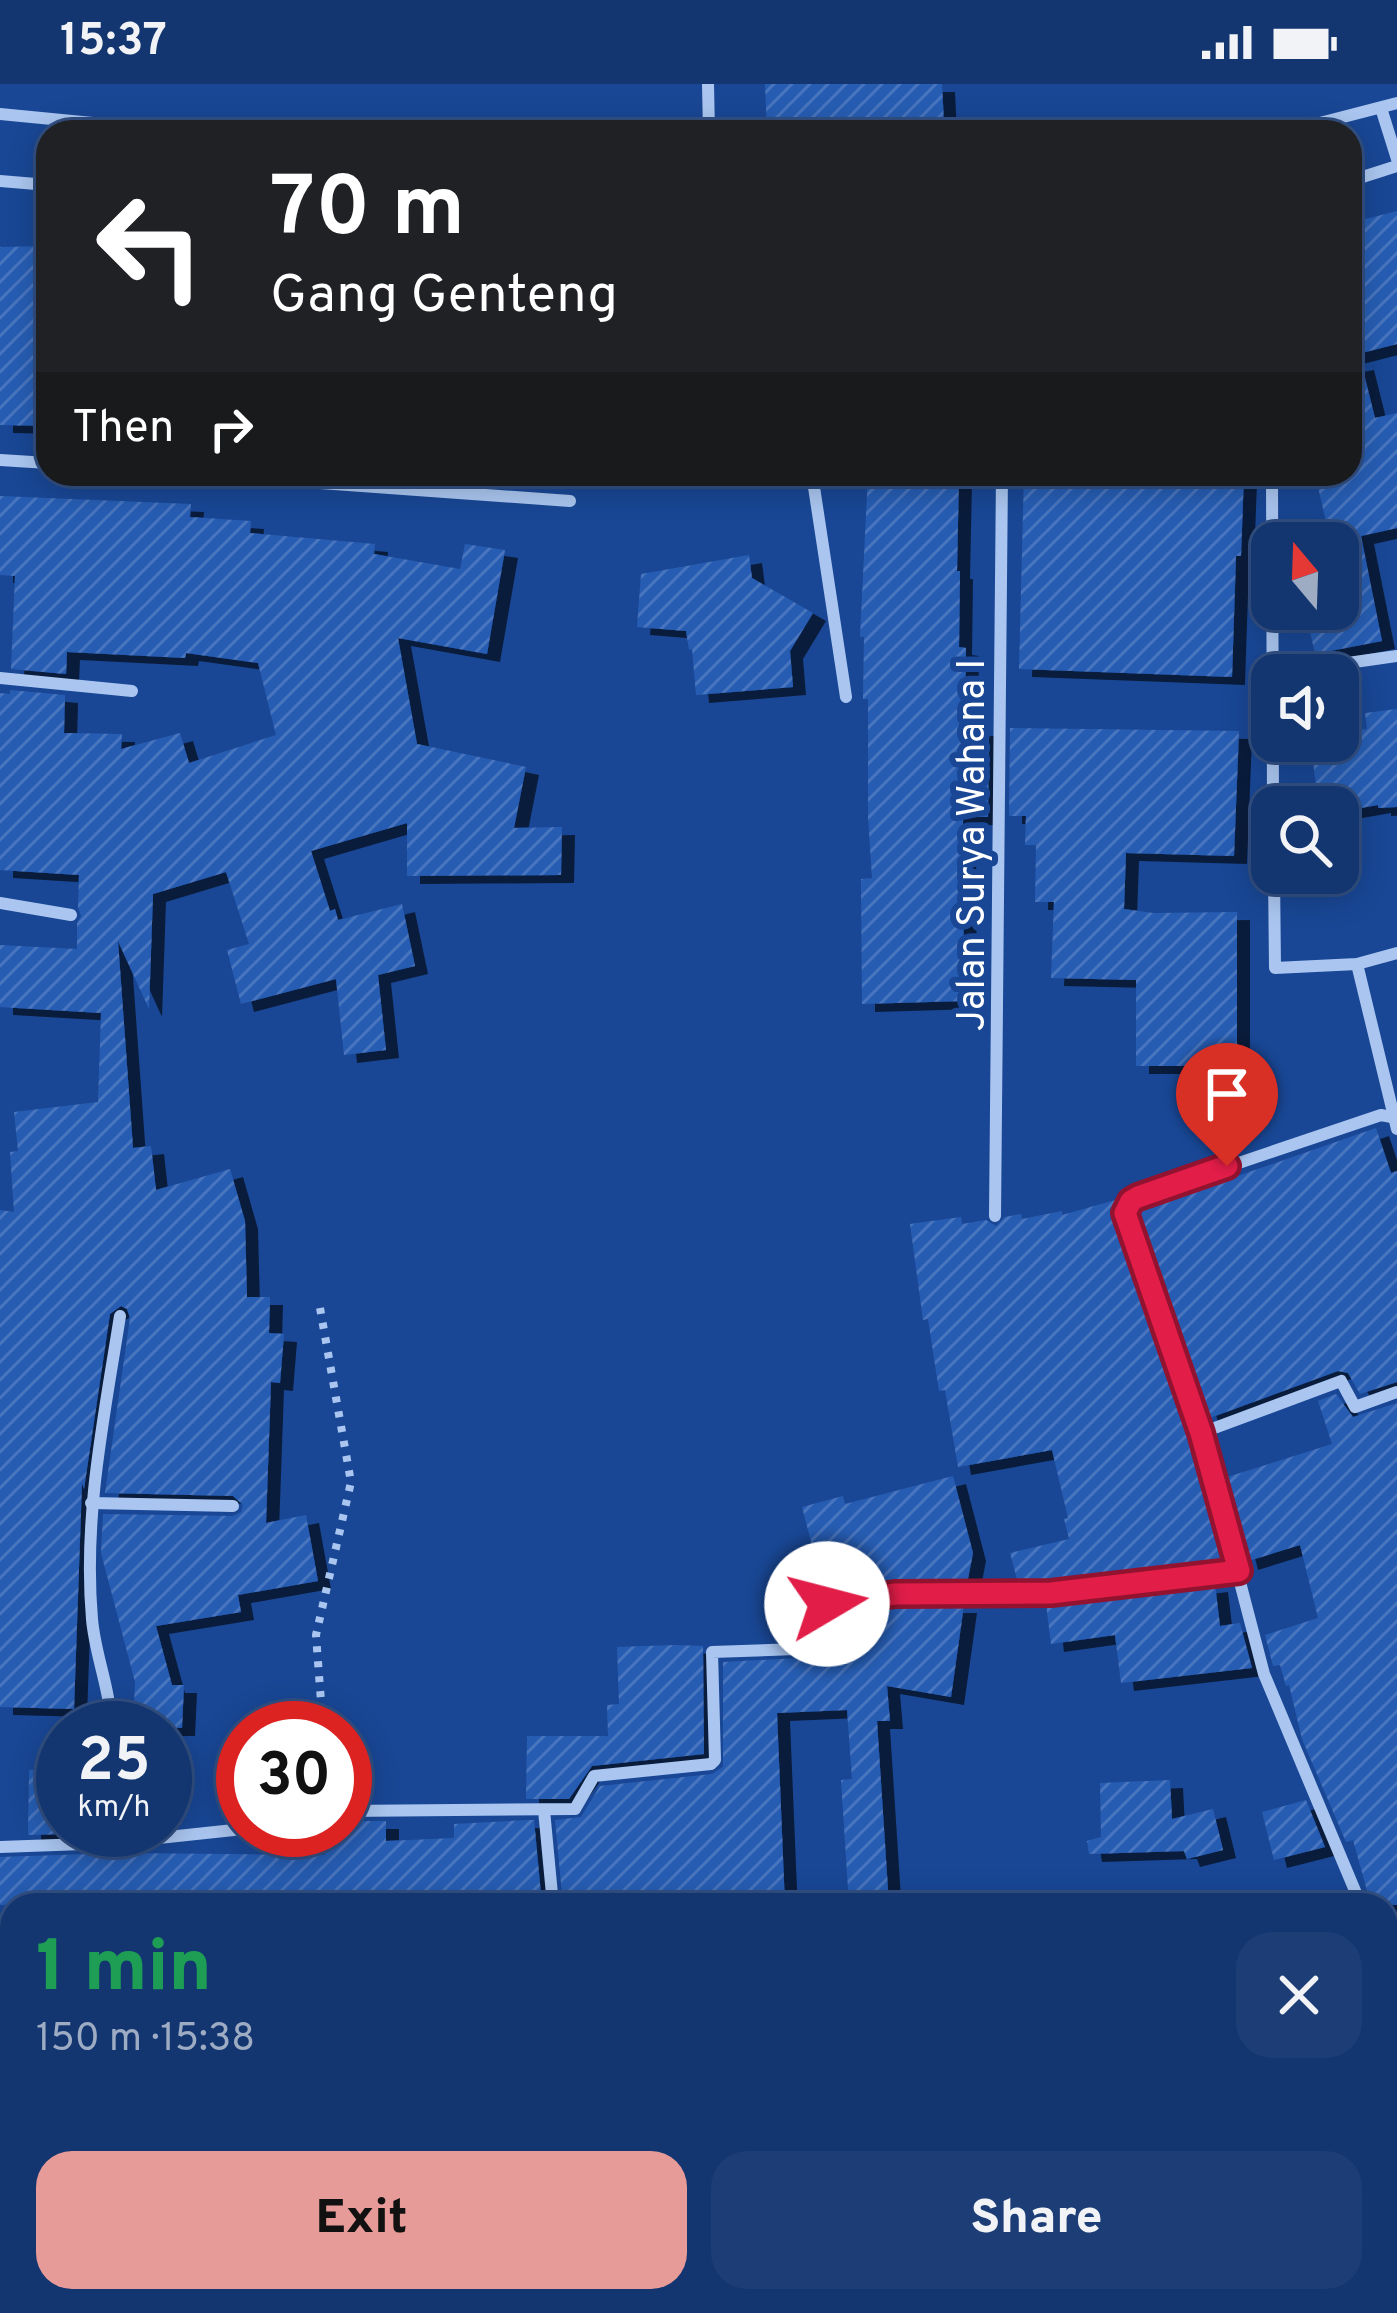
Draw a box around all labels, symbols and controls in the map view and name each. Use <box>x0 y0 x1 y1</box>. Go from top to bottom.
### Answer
text: 15:37 <box>60 14 167 71</box>
text: 70 m <box>270 159 465 265</box>
icon: left <box>72 168 228 324</box>
text: Gang Genteng <box>270 263 618 332</box>
icon: right <box>198 396 264 462</box>
text: Then <box>72 401 174 458</box>
north arrow <box>1251 522 1359 630</box>
map controls <box>1251 522 1359 894</box>
button: sound <box>1251 654 1359 762</box>
street label: Jalan Surya Wahana I <box>950 659 999 1031</box>
button: search <box>1251 786 1359 894</box>
pin <box>1176 1043 1278 1166</box>
icon: arrive <box>1194 1061 1260 1127</box>
position arrow <box>764 1541 890 1667</box>
speed limit sign: 30 <box>216 1701 372 1857</box>
text: 25 <box>77 1726 151 1802</box>
text: km/h <box>78 1790 150 1827</box>
text: 1 min <box>36 1925 212 2017</box>
button: close <box>1236 1932 1362 2058</box>
text: 150 m · 15:38 <box>36 2016 255 2065</box>
button: Exit <box>36 2151 687 2289</box>
button: Share <box>711 2151 1362 2289</box>

